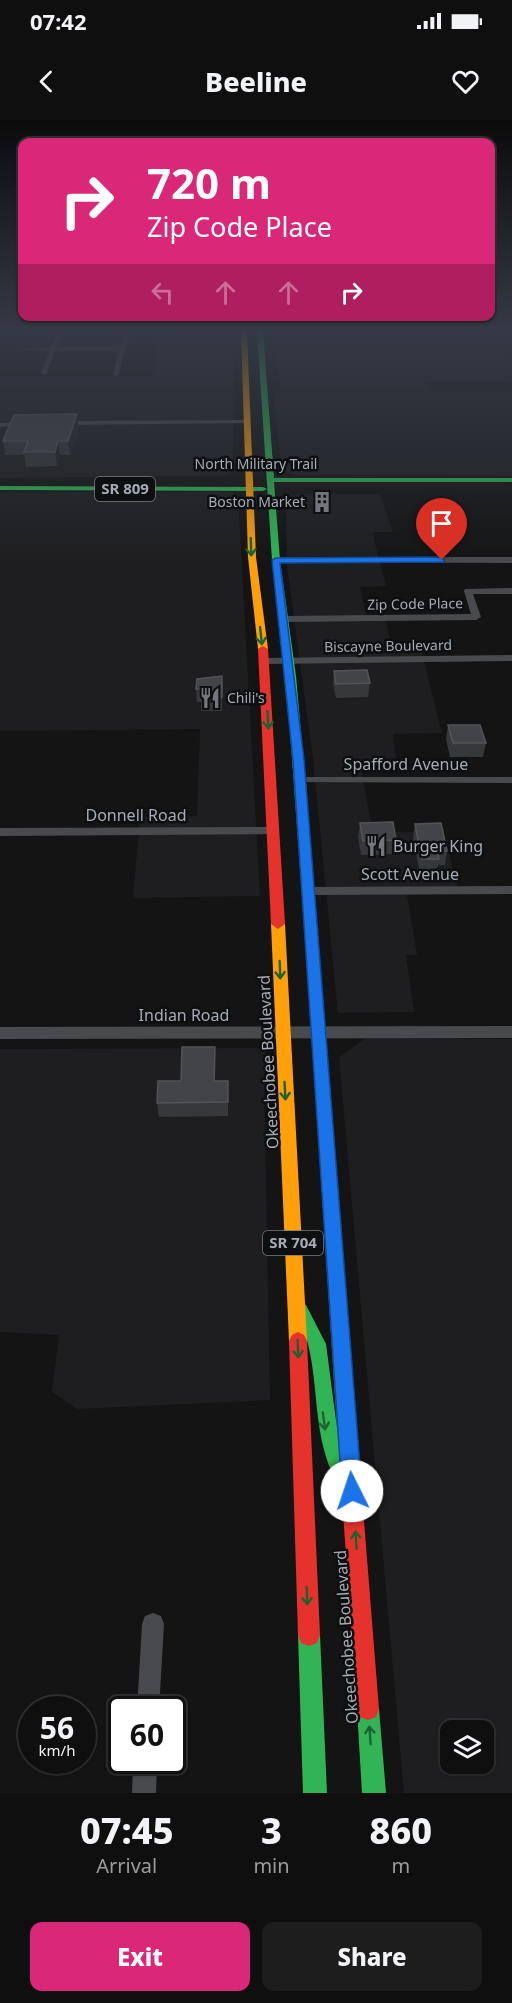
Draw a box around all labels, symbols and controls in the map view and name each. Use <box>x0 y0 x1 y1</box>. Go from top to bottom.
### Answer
text: 07:42 <box>30 6 87 36</box>
text: Beeline <box>205 63 307 100</box>
icon: back <box>30 65 63 98</box>
icon: heart <box>449 65 482 98</box>
text: 720 m <box>147 154 271 211</box>
icon: right <box>48 162 126 240</box>
text: Zip Code Place <box>147 208 332 245</box>
icon: left <box>146 276 179 309</box>
icon: ahead <box>209 276 242 309</box>
icon: ahead <box>272 276 305 309</box>
icon: right <box>335 276 368 309</box>
street label: North Military Trail <box>195 454 317 473</box>
road number: SR 809 <box>95 477 155 501</box>
building icon: Boston Market <box>310 490 334 514</box>
place label: Boston Market <box>208 492 305 511</box>
pin <box>416 498 467 560</box>
icon: arrive <box>425 507 458 540</box>
one-way arrow <box>246 537 257 557</box>
street label: Zip Code Place <box>367 593 463 614</box>
one-way arrow <box>256 625 267 645</box>
street label: Biscayne Boulevard <box>324 635 452 656</box>
restaurant icon: Chili's <box>198 686 222 710</box>
place label: Chili's <box>227 688 265 707</box>
one-way arrow <box>262 709 273 729</box>
street label: Spafford Avenue <box>344 753 468 775</box>
street label: Donnell Road <box>85 804 187 826</box>
restaurant icon: Burger King <box>364 834 388 858</box>
place label: Burger King <box>393 835 483 857</box>
street label: Scott Avenue <box>361 863 459 885</box>
one-way arrow <box>274 959 285 979</box>
street label: Okeechobee Boulevard <box>252 974 284 1150</box>
street label: Indian Road <box>139 1004 229 1026</box>
one-way arrow <box>280 1081 291 1101</box>
road number: SR 704 <box>263 1231 323 1255</box>
one-way arrow <box>293 1338 304 1358</box>
one-way arrow <box>318 1411 329 1430</box>
position arrow <box>320 1459 384 1523</box>
one-way arrow <box>350 1531 361 1551</box>
street label: Okeechobee Boulevard <box>329 1549 363 1725</box>
one-way arrow <box>302 1586 313 1606</box>
speed limit sign: 60 <box>108 1696 186 1774</box>
text: 56 <box>40 1707 74 1748</box>
map controls <box>440 1720 494 1774</box>
button: layers <box>440 1720 494 1774</box>
one-way arrow <box>364 1725 375 1745</box>
text: km/h <box>39 1740 75 1760</box>
text: 07:45 <box>80 1806 173 1855</box>
text: 3 <box>261 1806 282 1855</box>
text: 860 <box>370 1806 432 1855</box>
text: Arrival <box>96 1852 157 1879</box>
text: min <box>253 1852 290 1879</box>
text: m <box>391 1852 410 1879</box>
button: Exit <box>30 1922 250 1991</box>
button: Share <box>262 1922 482 1991</box>

